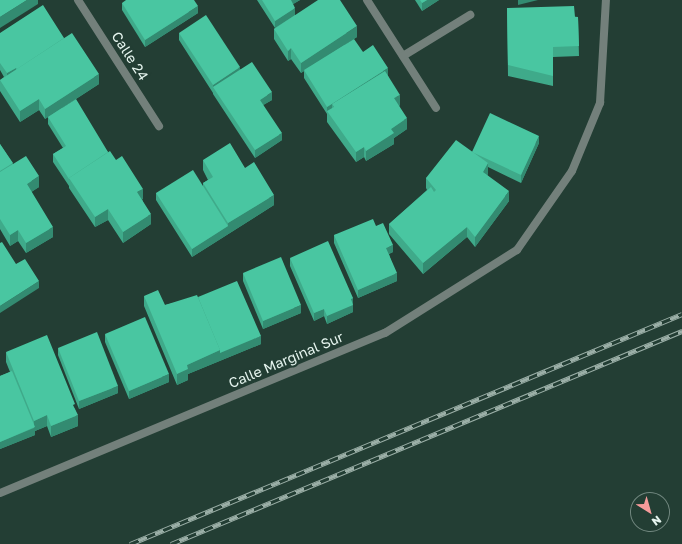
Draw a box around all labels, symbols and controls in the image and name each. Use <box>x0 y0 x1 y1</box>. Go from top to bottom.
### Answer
street label: Calle 24 <box>108 29 152 83</box>
street label: Calle Marginal Sur <box>226 328 346 392</box>
north arrow <box>630 492 670 532</box>
text: N <box>650 513 664 529</box>

